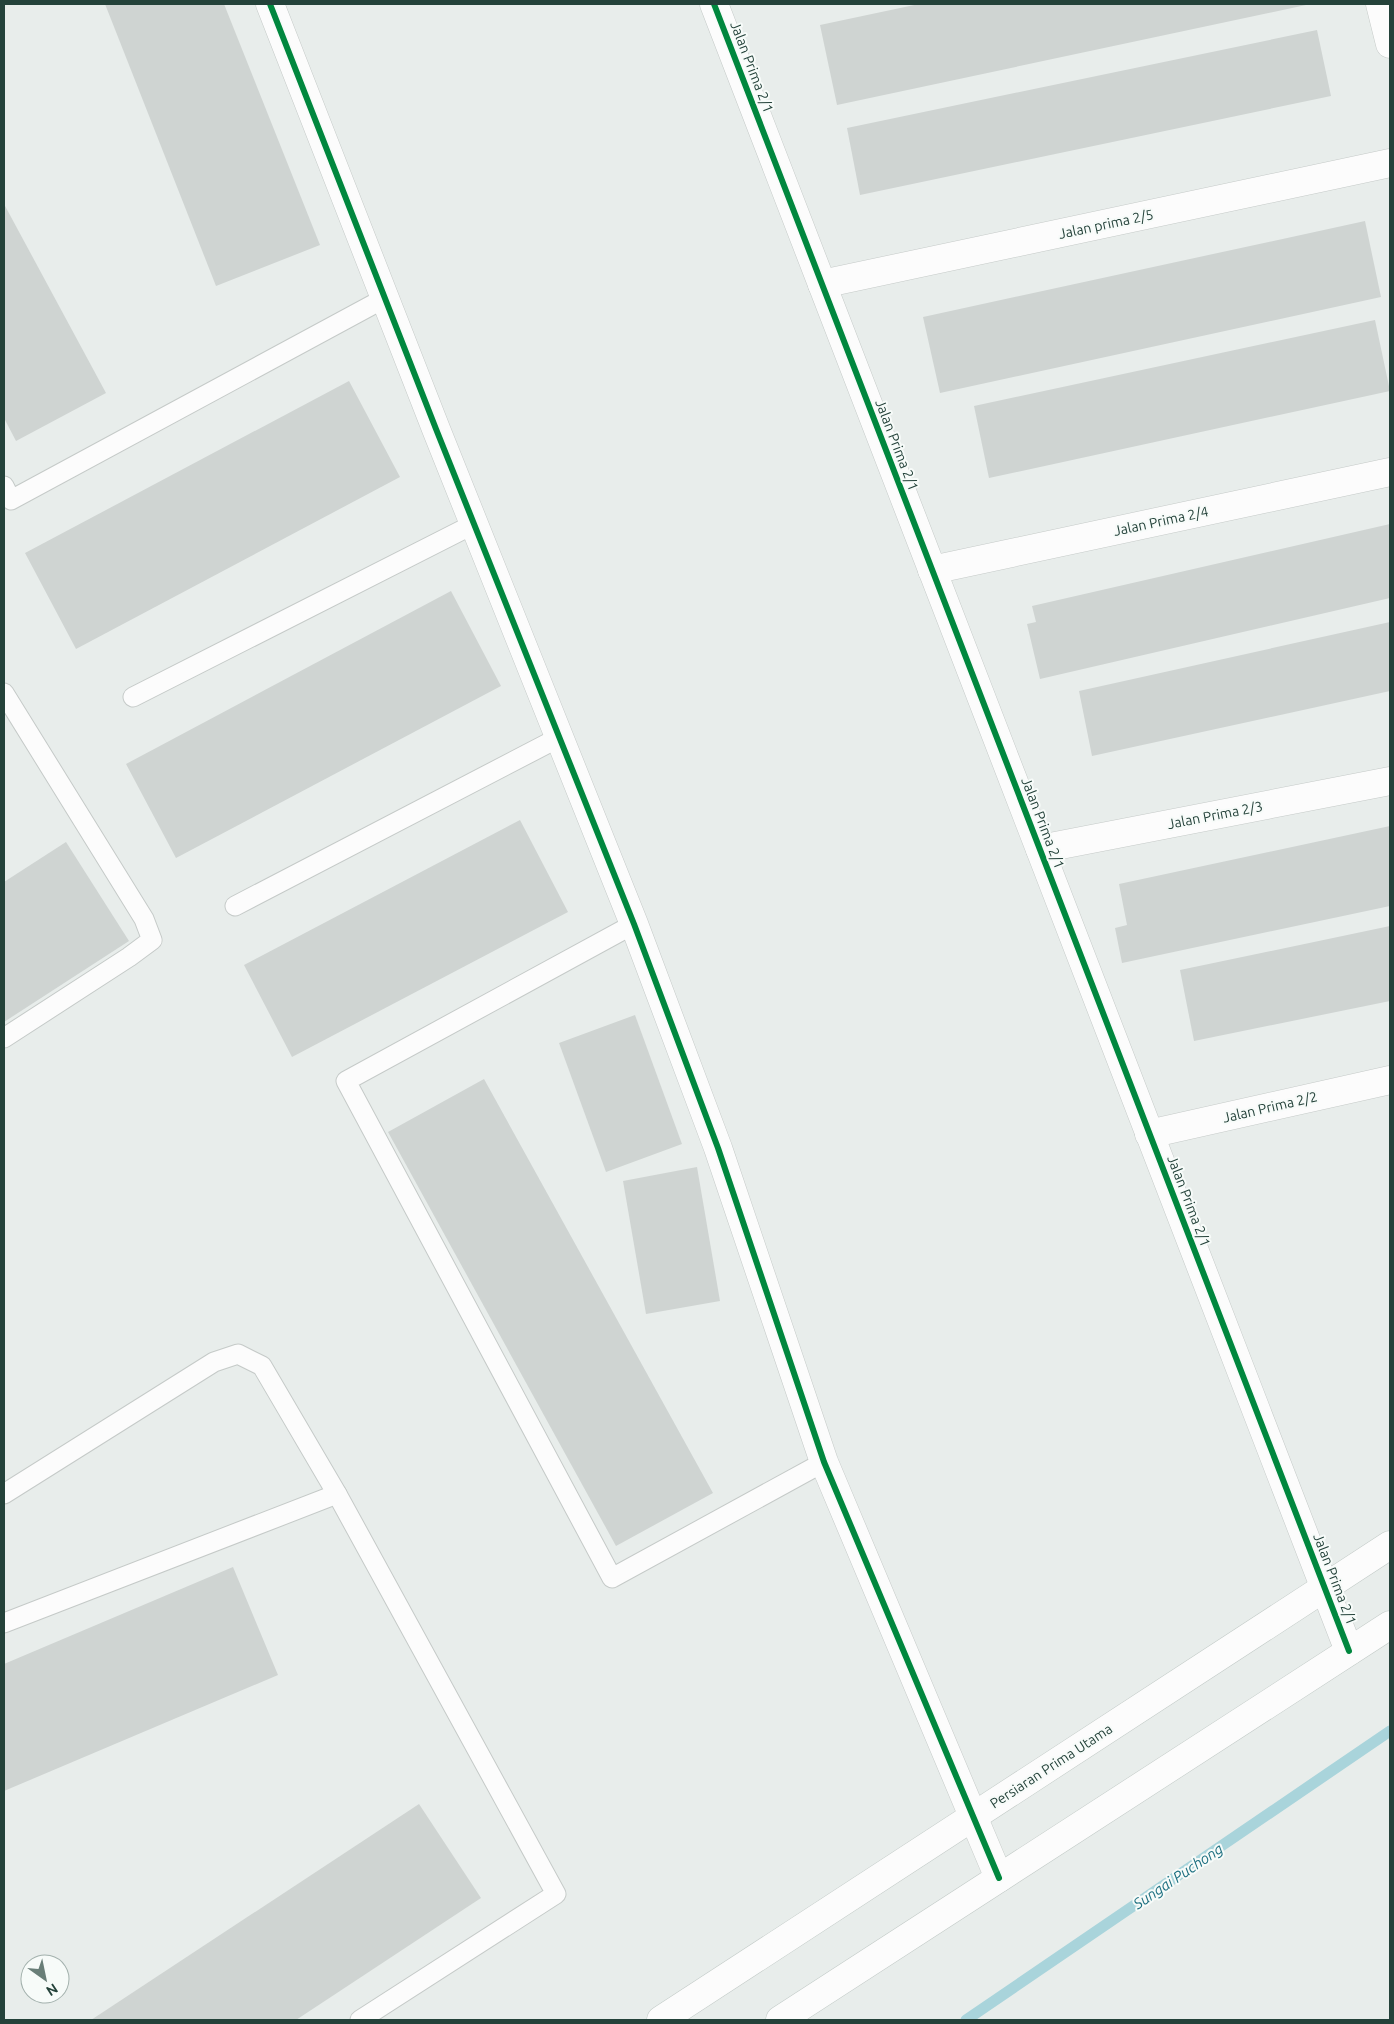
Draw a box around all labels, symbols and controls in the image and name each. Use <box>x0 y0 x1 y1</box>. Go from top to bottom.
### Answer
street label: Jalan Prima 2/1 <box>727 19 777 115</box>
street label: Jalan prima 2/5 <box>1057 206 1155 242</box>
street label: Jalan Prima 2/1 <box>872 397 922 493</box>
street label: Jalan Prima 2/4 <box>1112 503 1210 539</box>
street label: Jalan Prima 2/1 <box>1018 775 1068 871</box>
street label: Jalan Prima 2/3 <box>1166 798 1264 832</box>
street label: Jalan Prima 2/2 <box>1221 1088 1319 1126</box>
street label: Jalan Prima 2/1 <box>1164 1153 1214 1249</box>
street label: Jalan Prima 2/1 <box>1310 1531 1360 1627</box>
street label: Persiaran Prima Utama <box>987 1720 1115 1812</box>
water label: Sungai Puchong <box>1129 1840 1226 1913</box>
north arrow <box>20 1954 70 2004</box>
text: N <box>43 1980 61 1999</box>

